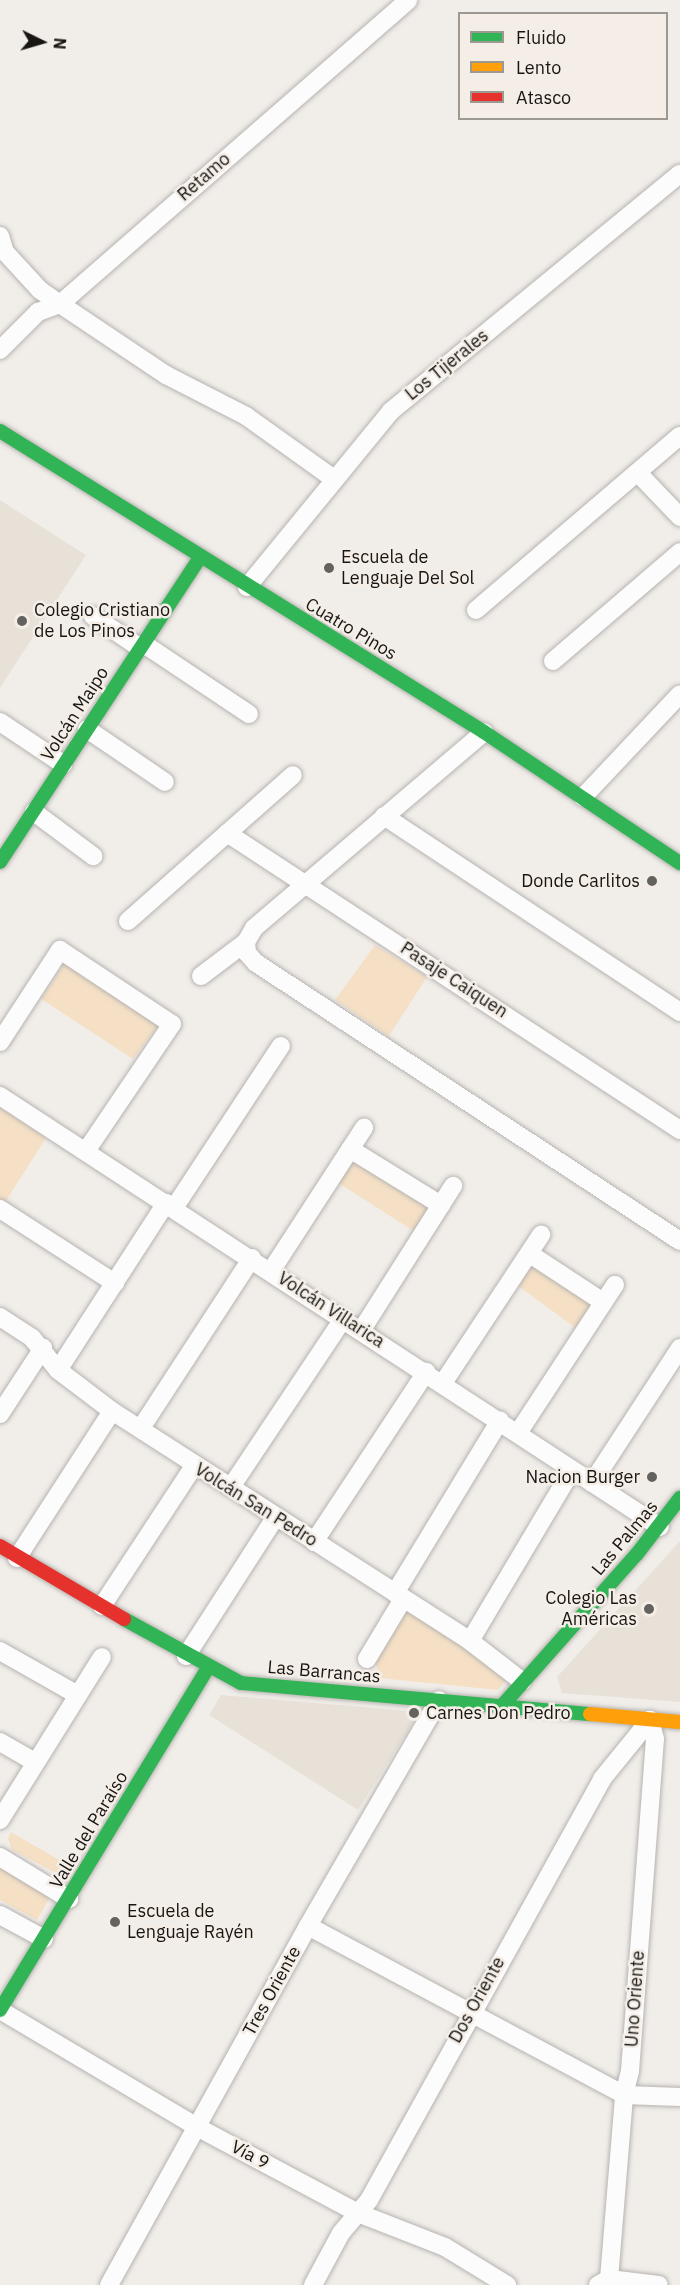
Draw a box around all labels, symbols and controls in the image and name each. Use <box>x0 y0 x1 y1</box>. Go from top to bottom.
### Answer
north arrow <box>12 12 72 72</box>
legend <box>458 12 668 120</box>
text: Fluido <box>516 26 566 49</box>
text: N <box>49 37 70 50</box>
text: Lento <box>516 56 561 79</box>
text: Atasco <box>516 86 571 109</box>
street label: Retamo <box>173 148 235 206</box>
street label: Los Tijerales <box>401 325 493 405</box>
place label: Escuela de Lenguaje Del Sol <box>341 547 474 590</box>
marker: Escuela de Lenguaje Del Sol <box>322 561 336 575</box>
street label: Cuatro Pinos <box>301 593 401 665</box>
place label: Colegio Cristiano de Los Pinos <box>34 600 170 642</box>
marker: Colegio Cristiano de Los Pinos <box>15 614 29 628</box>
street label: Volcán Maipo <box>37 663 113 765</box>
place label: Donde Carlitos <box>521 870 640 892</box>
marker: Donde Carlitos <box>645 874 659 888</box>
street label: Pasaje Caiquen <box>396 937 512 1023</box>
street label: Volcán Villarica <box>274 1267 388 1353</box>
street label: Volcán San Pedro <box>191 1459 321 1551</box>
place label: Nacion Burger <box>526 1466 640 1488</box>
marker: Nacion Burger <box>645 1470 659 1484</box>
street label: Las Palmas <box>587 1496 663 1580</box>
place label: Colegio Las Américas <box>545 1588 637 1630</box>
marker: Colegio Las Américas <box>642 1602 656 1616</box>
street label: Las Barrancas <box>267 1656 381 1688</box>
place label: Carnes Don Pedro <box>426 1702 571 1724</box>
marker: Carnes Don Pedro <box>407 1706 421 1720</box>
street label: Valle del Paraíso <box>45 1767 133 1893</box>
place label: Escuela de Lenguaje Rayén <box>127 1901 254 1944</box>
marker: Escuela de Lenguaje Rayén <box>108 1915 122 1929</box>
street label: Tres Oriente <box>239 1942 305 2040</box>
street label: Uno Oriente <box>621 1950 649 2048</box>
street label: Dos Oriente <box>444 1953 510 2047</box>
street label: Vía 9 <box>227 2136 273 2174</box>

